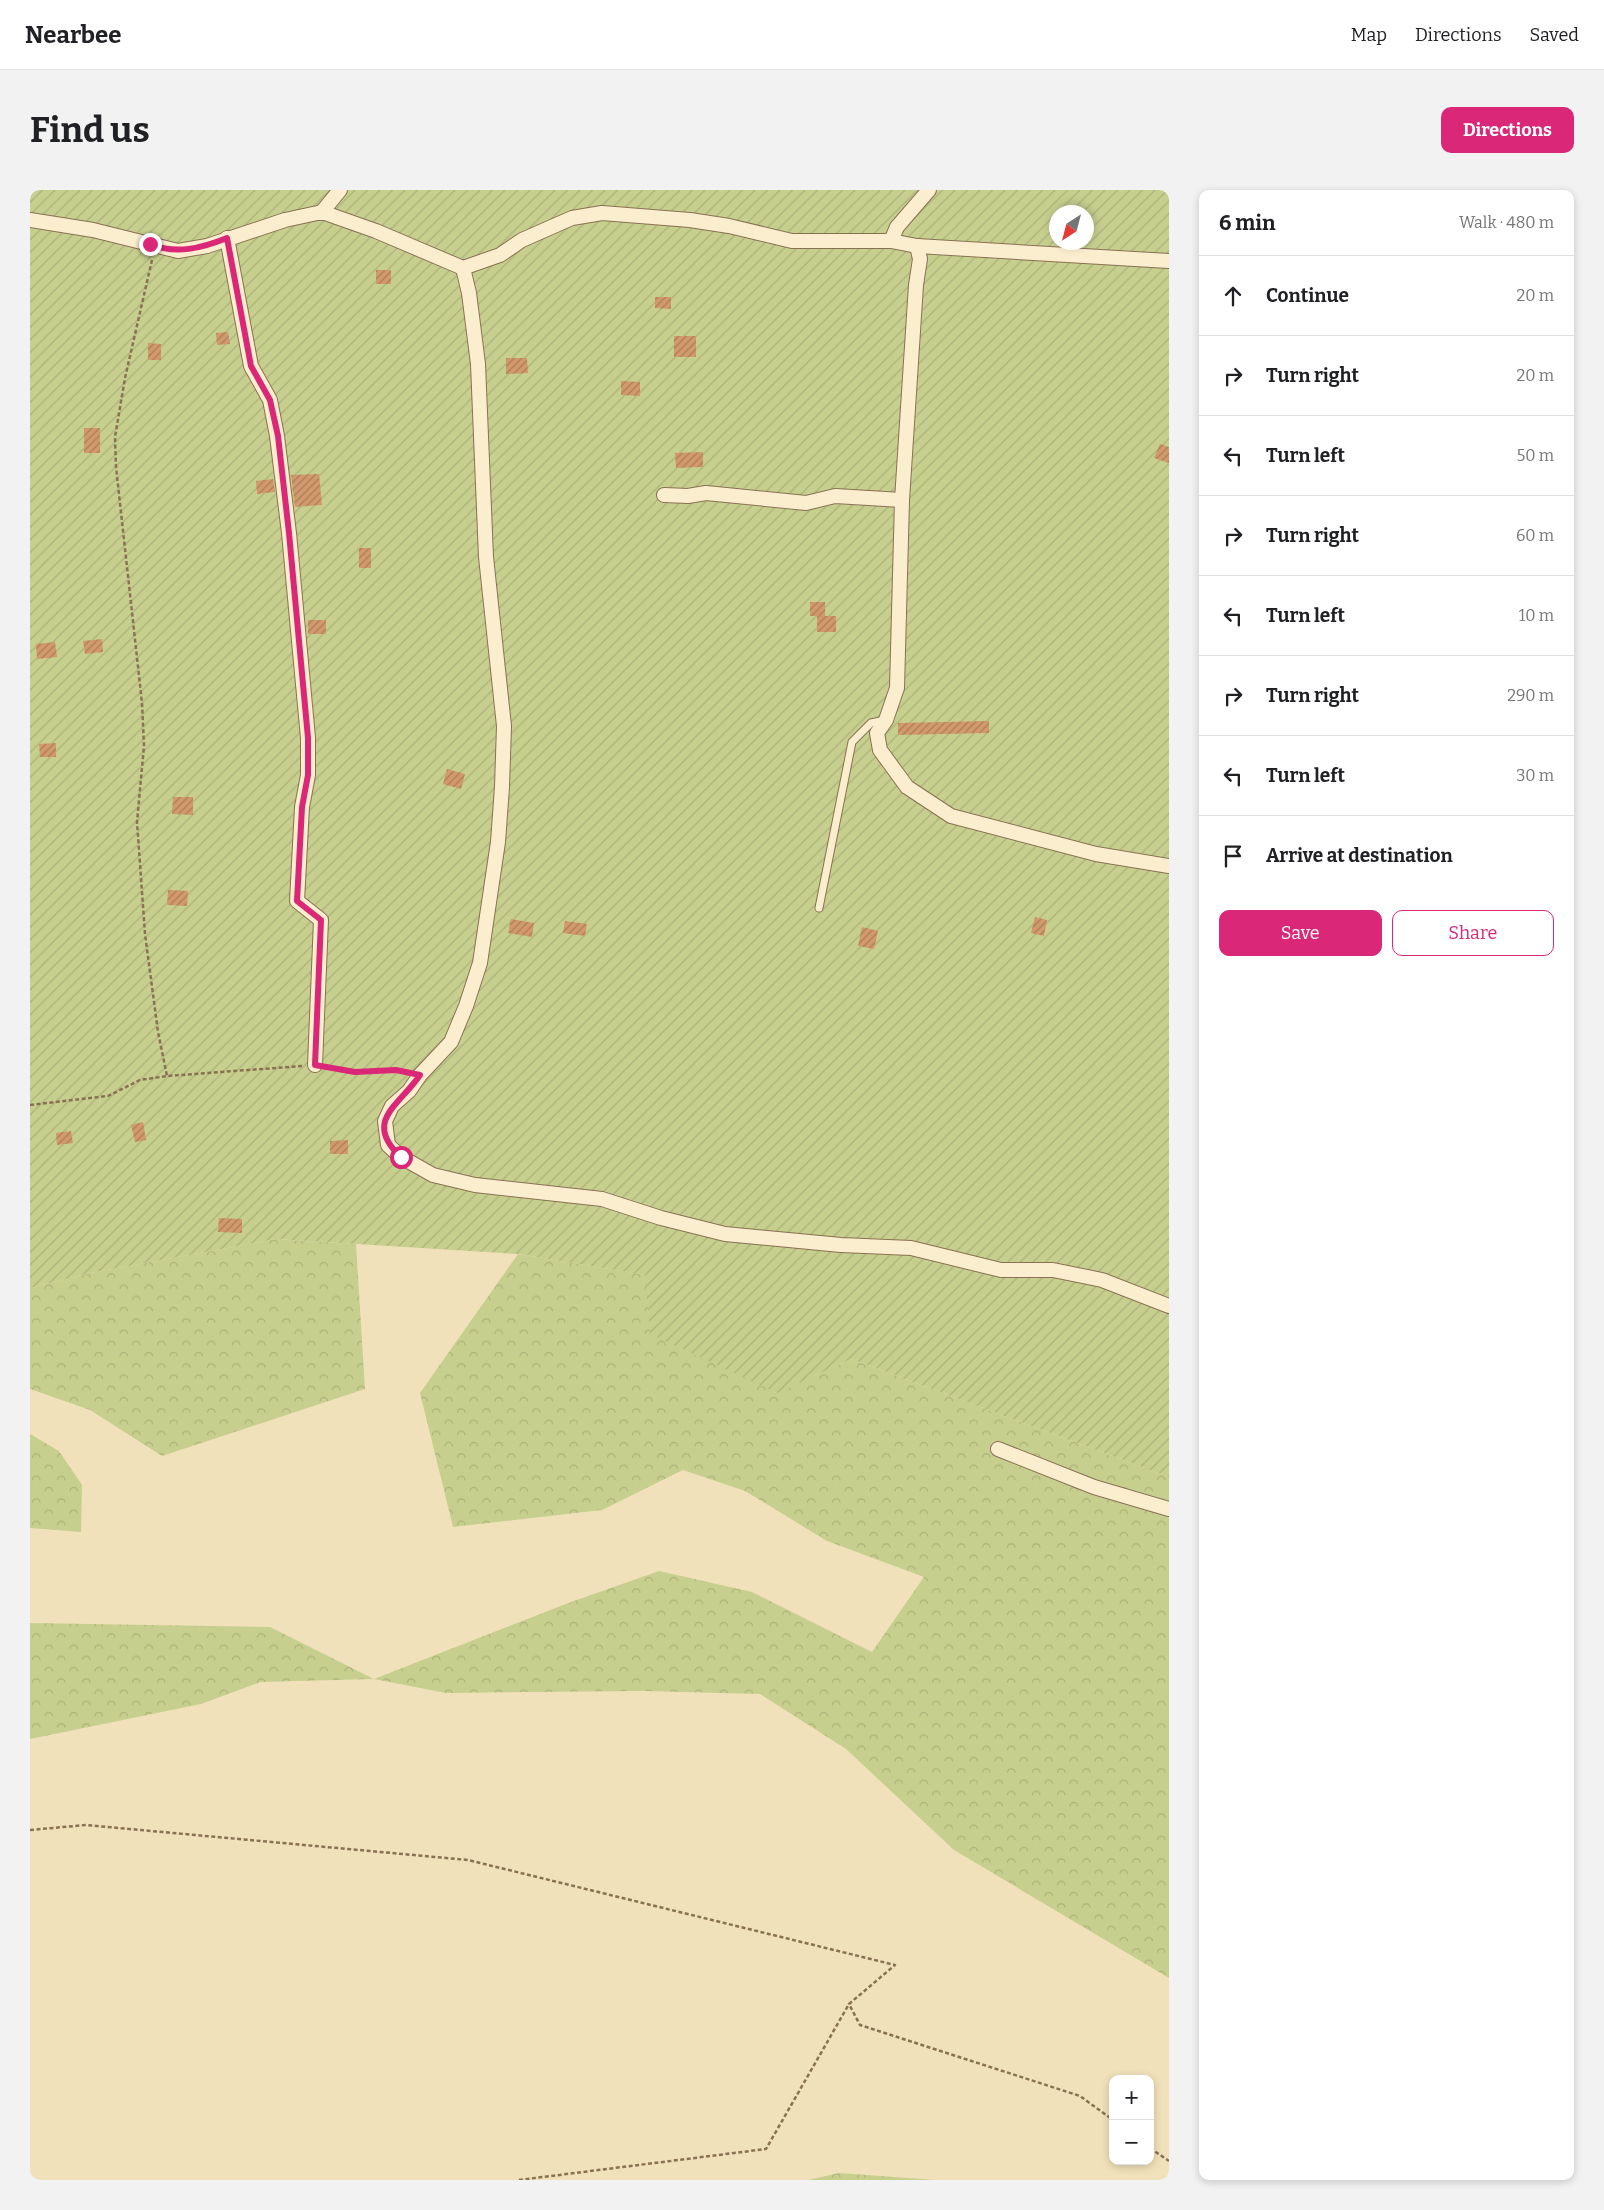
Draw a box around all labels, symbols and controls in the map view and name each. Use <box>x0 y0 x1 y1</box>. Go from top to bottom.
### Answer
text: Nearbee <box>25 21 121 49</box>
text: Map <box>1351 24 1387 46</box>
text: Directions <box>1415 24 1502 46</box>
text: Saved <box>1530 24 1579 46</box>
button: Directions <box>1441 107 1574 153</box>
text: Find us <box>30 109 150 151</box>
north arrow <box>1049 205 1094 250</box>
text: 6 min <box>1219 210 1275 236</box>
text: Walk · 480 m <box>1459 213 1554 232</box>
route end <box>139 233 162 256</box>
icon: ahead <box>1219 282 1247 310</box>
text: Continue <box>1266 284 1349 307</box>
text: 20 m <box>1517 286 1554 305</box>
icon: right <box>1219 362 1247 390</box>
text: Turn right <box>1266 364 1359 387</box>
text: 20 m <box>1517 366 1554 385</box>
icon: left <box>1219 442 1247 470</box>
text: Turn left <box>1266 444 1345 467</box>
text: 50 m <box>1517 446 1554 465</box>
icon: right <box>1219 522 1247 550</box>
text: Turn right <box>1266 524 1359 547</box>
text: 60 m <box>1516 526 1554 545</box>
icon: left <box>1219 602 1247 630</box>
text: Turn left <box>1266 604 1345 627</box>
text: 10 m <box>1519 606 1554 625</box>
icon: right <box>1219 682 1247 710</box>
text: Turn right <box>1266 684 1359 707</box>
text: 290 m <box>1507 686 1554 705</box>
icon: left <box>1219 762 1247 790</box>
text: Turn left <box>1266 764 1345 787</box>
text: 30 m <box>1516 766 1554 785</box>
icon: arrive <box>1219 842 1247 870</box>
text: Arrive at destination <box>1266 844 1453 867</box>
button: Save <box>1219 910 1382 956</box>
button: Share <box>1392 910 1554 956</box>
route start <box>390 1146 413 1169</box>
map controls <box>1109 2075 1154 2165</box>
button: + <box>1109 2075 1154 2120</box>
button: − <box>1109 2120 1154 2165</box>

